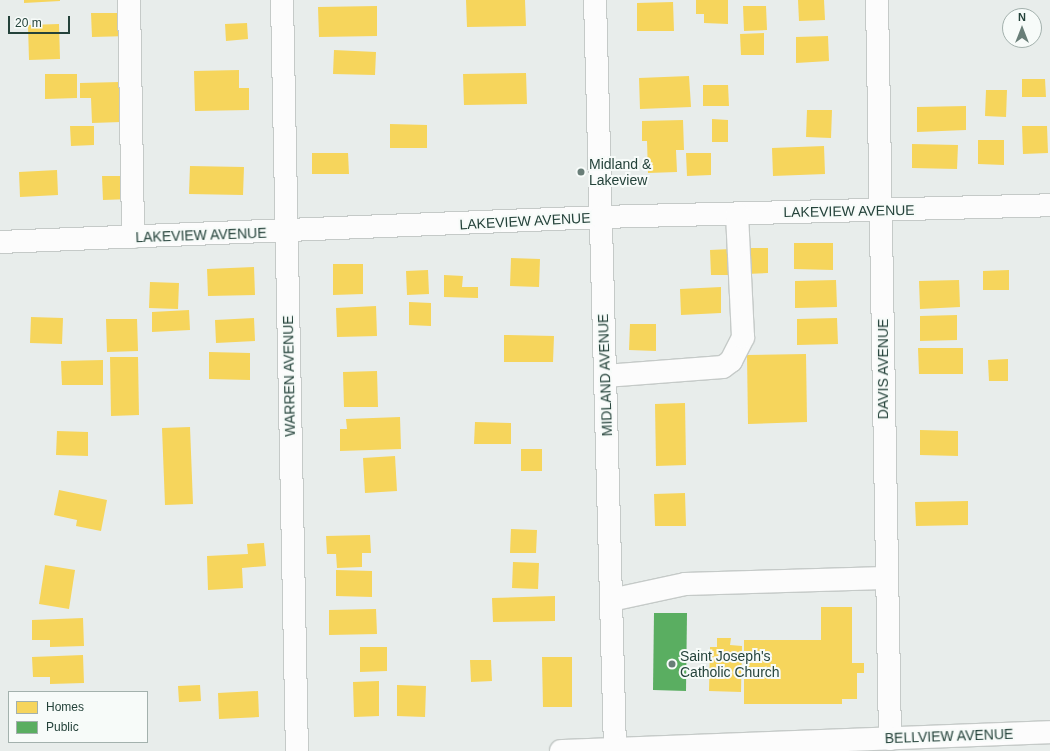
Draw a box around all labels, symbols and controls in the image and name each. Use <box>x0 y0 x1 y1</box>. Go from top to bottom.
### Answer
scale bar <box>10 8 72 34</box>
north arrow <box>1002 8 1042 48</box>
text: N <box>1018 11 1026 23</box>
text: 20 m <box>15 16 42 30</box>
place label: Midland & Lakeview <box>589 156 651 188</box>
marker: Midland & Lakeview <box>576 167 586 177</box>
street label: LAKEVIEW AVENUE <box>783 201 915 221</box>
street label: LAKEVIEW AVENUE <box>459 209 591 233</box>
street label: LAKEVIEW AVENUE <box>135 224 267 246</box>
street label: MIDLAND AVENUE <box>594 313 616 437</box>
street label: WARREN AVENUE <box>280 315 298 437</box>
street label: DAVIS AVENUE <box>875 318 891 420</box>
place label: Saint Joseph's Catholic Church <box>680 648 780 680</box>
marker: Saint Joseph's Catholic Church <box>667 659 677 669</box>
legend <box>8 691 148 743</box>
text: Homes <box>46 700 84 714</box>
text: Public <box>46 720 79 734</box>
street label: BELLVIEW AVENUE <box>884 725 1014 747</box>

